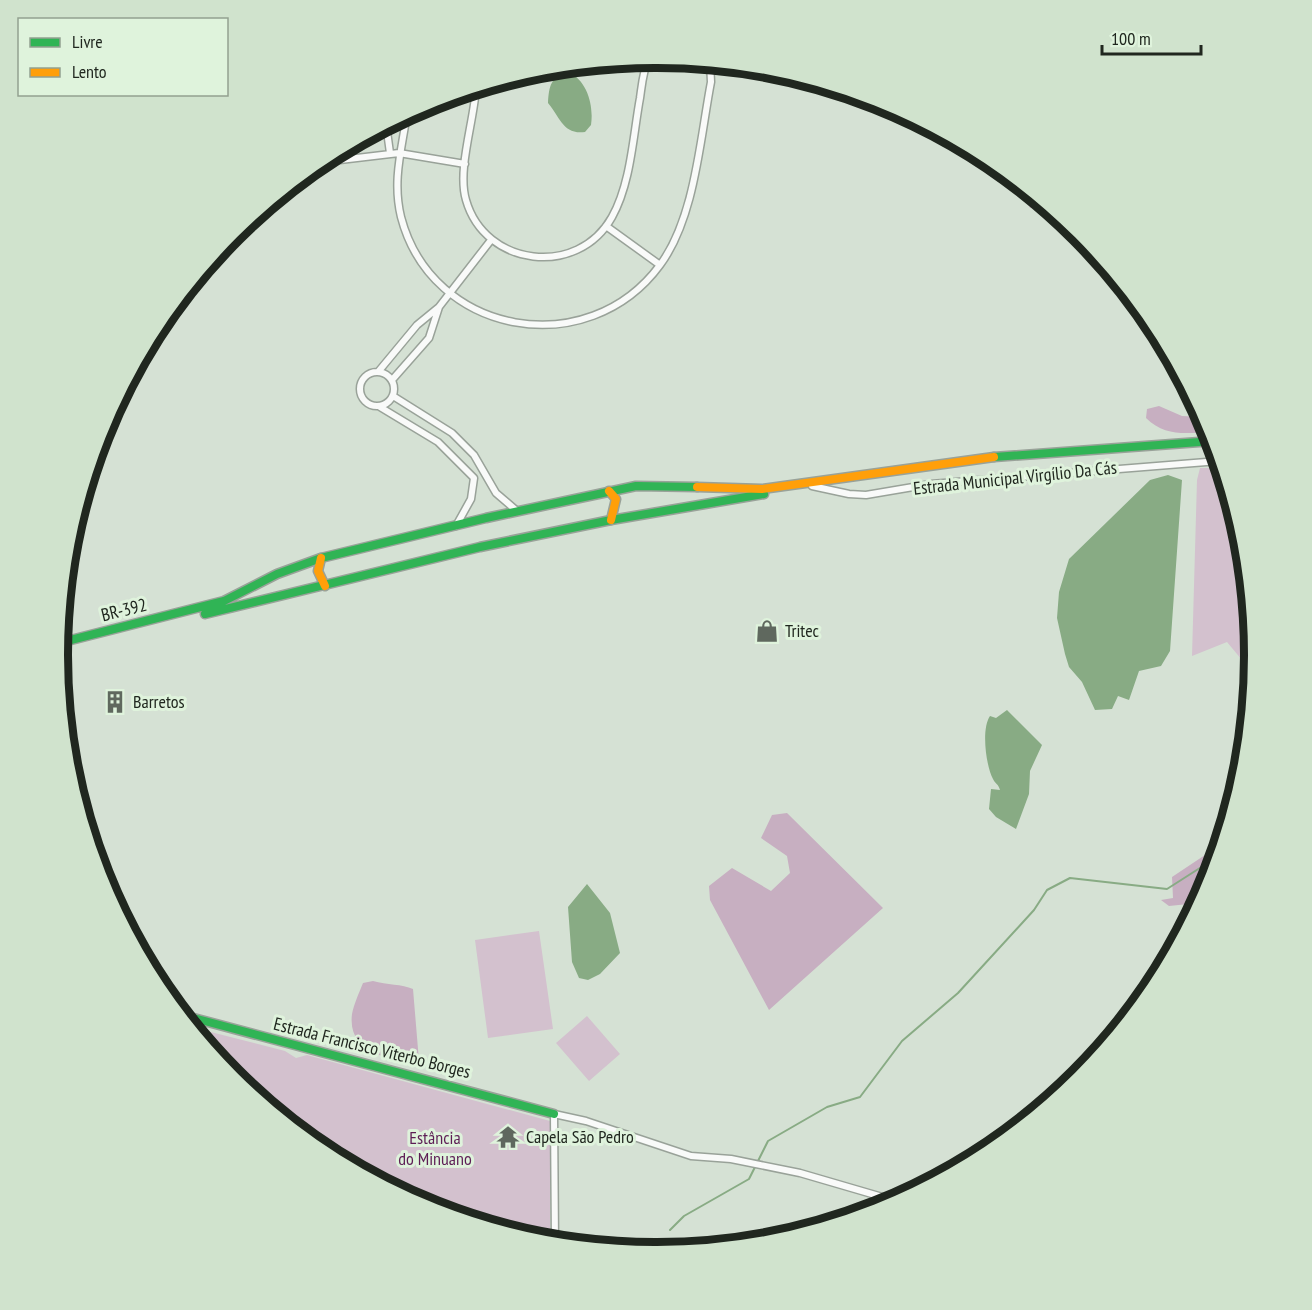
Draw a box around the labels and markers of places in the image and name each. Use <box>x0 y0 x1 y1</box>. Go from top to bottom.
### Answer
shop icon: Tritec <box>754 618 780 644</box>
place label: Tritec <box>785 619 819 642</box>
building icon: Barretos <box>102 689 128 715</box>
place label: Barretos <box>133 690 185 713</box>
temple icon: Capela São Pedro <box>495 1124 521 1150</box>
place label: Capela São Pedro <box>526 1125 634 1148</box>

